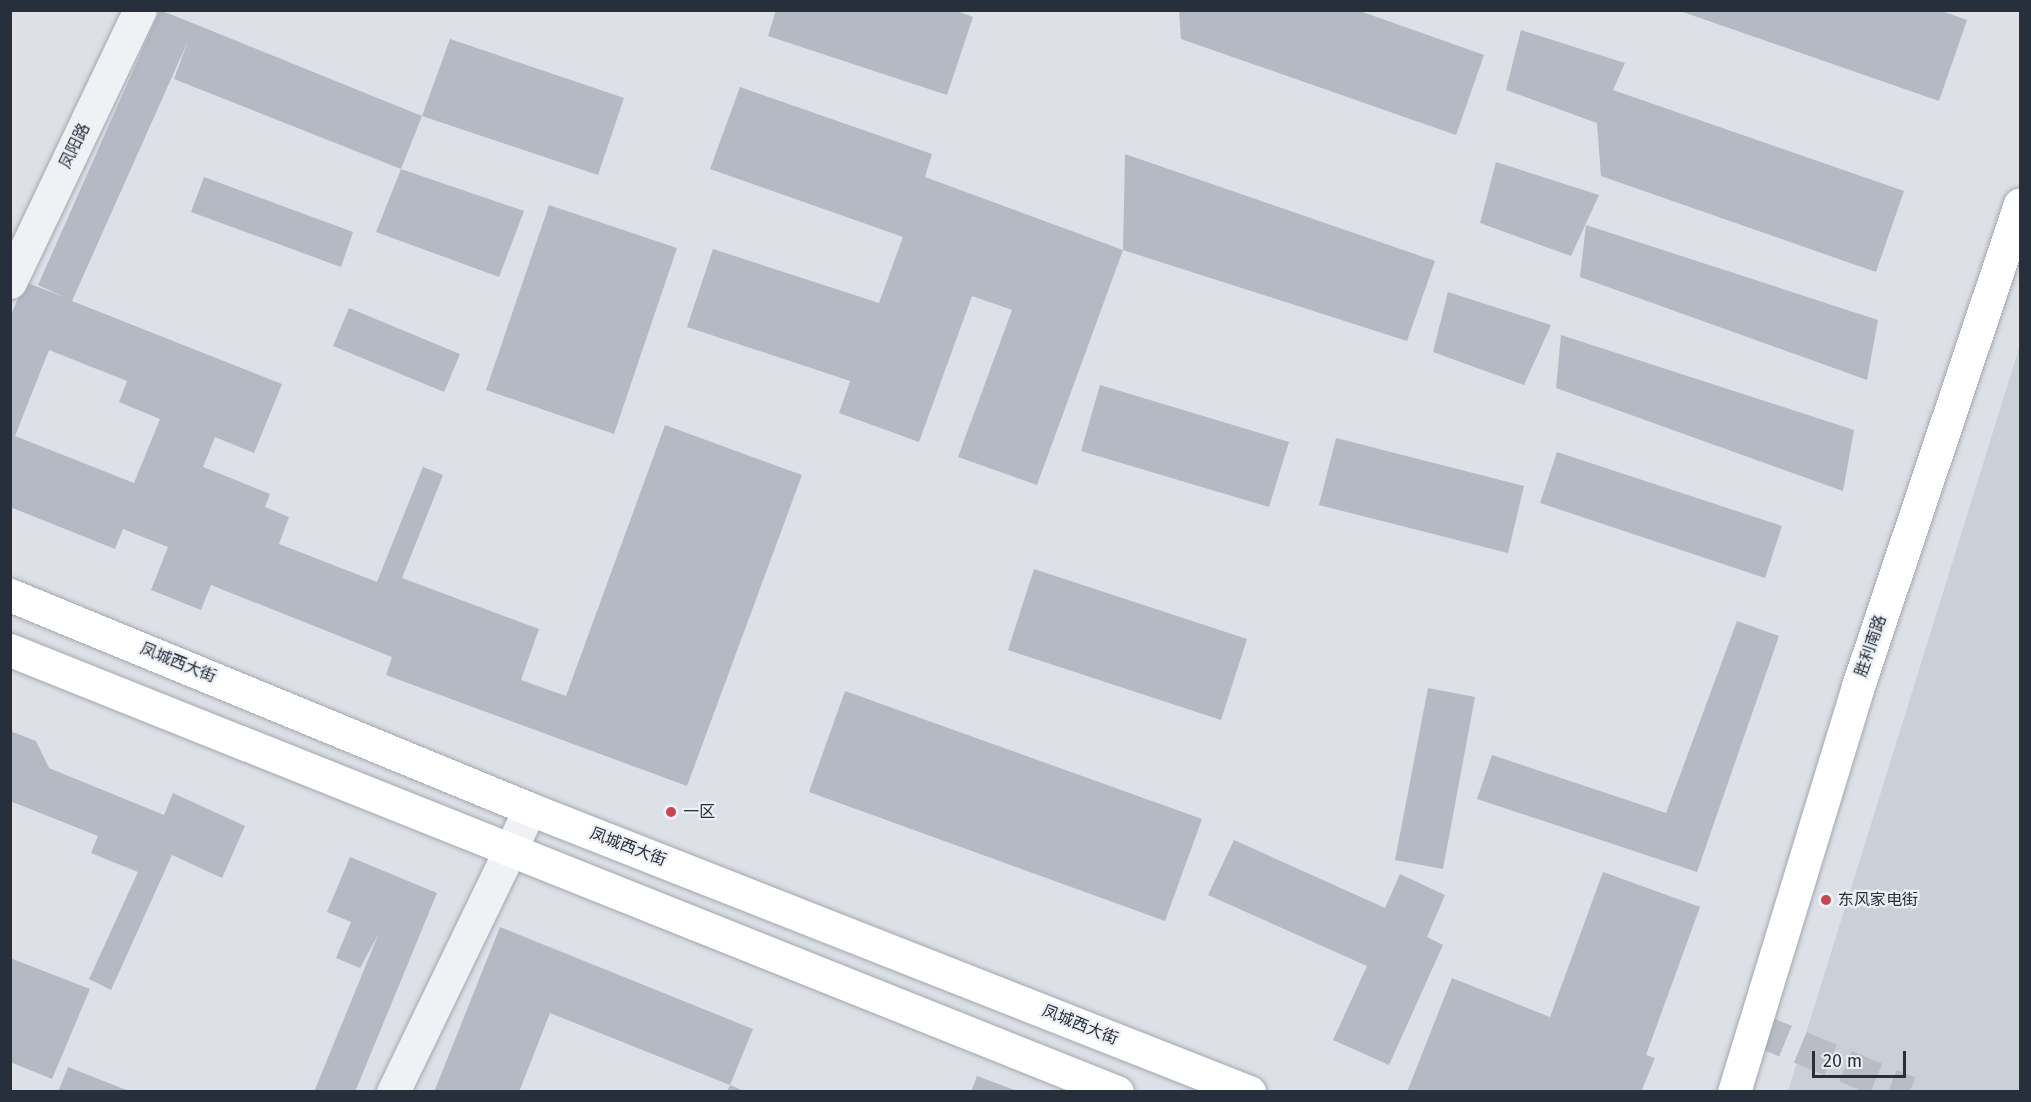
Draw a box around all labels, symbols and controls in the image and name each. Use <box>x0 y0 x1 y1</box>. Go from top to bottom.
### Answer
street label: 凤阳路 <box>56 120 94 172</box>
street label: 胜利南路 <box>1852 613 1890 679</box>
street label: 凤城西大街 <box>137 639 219 687</box>
place label: 一区 <box>683 802 715 822</box>
marker: 一区 <box>664 805 678 819</box>
street label: 凤城西大街 <box>587 824 669 870</box>
place label: 东风家电街 <box>1838 890 1918 910</box>
marker: 东风家电街 <box>1819 893 1833 907</box>
street label: 凤城西大街 <box>1039 1001 1121 1049</box>
scale bar <box>1815 1039 1910 1077</box>
text: 20 m <box>1823 1050 1862 1072</box>

